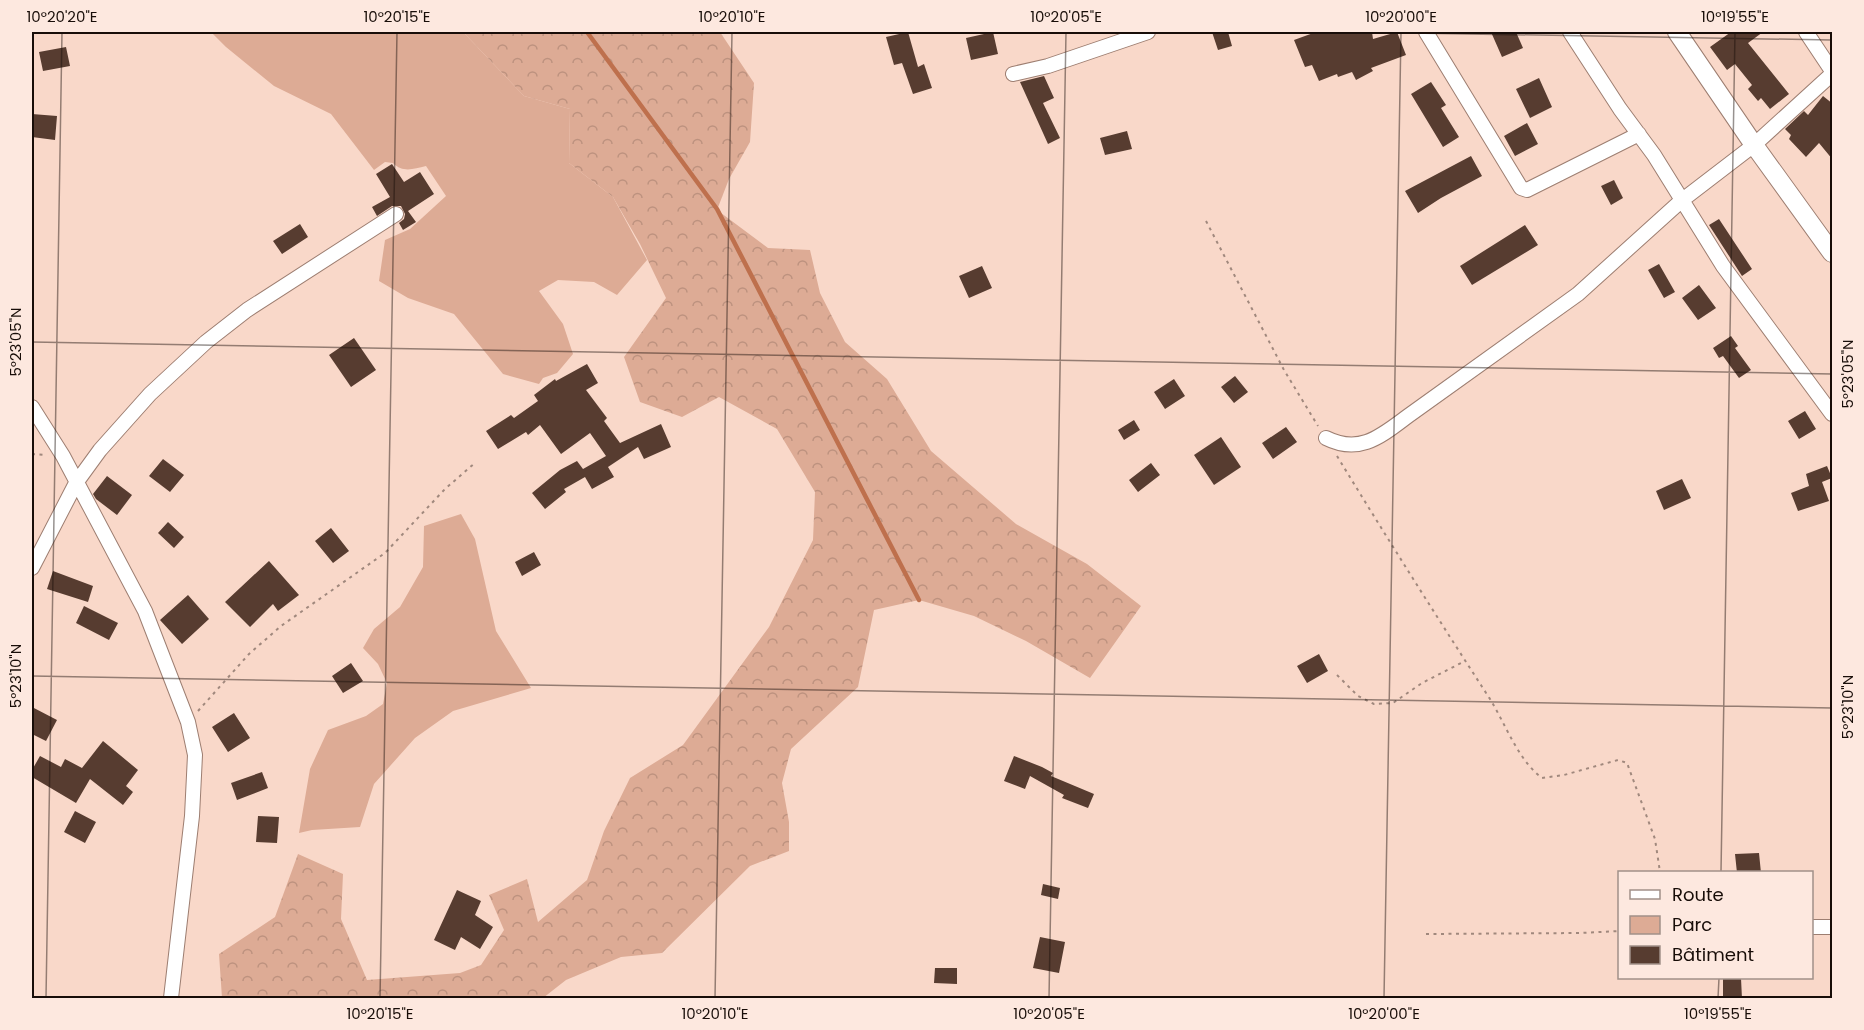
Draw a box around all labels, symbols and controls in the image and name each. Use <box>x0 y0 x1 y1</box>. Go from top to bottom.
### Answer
text: 10°20'20"E <box>27 6 97 27</box>
text: 10°20'15"E <box>363 6 431 27</box>
text: 10°20'10"E <box>698 6 766 27</box>
text: 10°20'05"E <box>1030 6 1102 27</box>
text: 10°20'00"E <box>1365 6 1437 27</box>
text: 10°19'55"E <box>1701 6 1769 27</box>
text: 5°23'05"N <box>5 307 26 377</box>
text: 5°23'05"N <box>1837 339 1858 409</box>
text: 5°23'10"N <box>5 644 26 708</box>
text: 5°23'10"N <box>1837 675 1858 739</box>
legend <box>1618 871 1813 979</box>
text: Route <box>1672 882 1724 907</box>
text: Parc <box>1672 912 1712 937</box>
text: Bâtiment <box>1672 942 1754 967</box>
text: 10°20'15"E <box>346 1003 414 1024</box>
text: 10°20'10"E <box>681 1003 749 1024</box>
text: 10°20'05"E <box>1013 1003 1085 1024</box>
text: 10°20'00"E <box>1348 1003 1420 1024</box>
text: 10°19'55"E <box>1684 1003 1752 1024</box>

